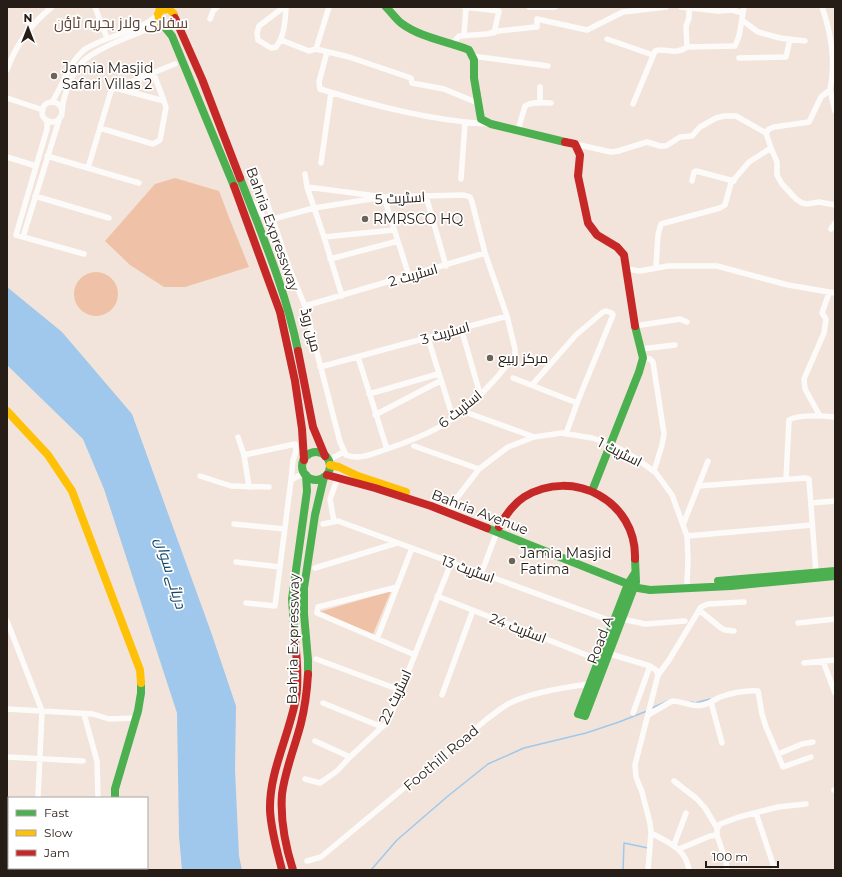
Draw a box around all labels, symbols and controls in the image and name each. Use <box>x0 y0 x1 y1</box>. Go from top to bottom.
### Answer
north arrow <box>8 8 48 48</box>
text: N <box>24 11 32 25</box>
district label: سفاری ولاز بحریہ ٹاؤن <box>54 13 188 33</box>
place label: Jamia Masjid Safari Villas 2 <box>61 59 153 93</box>
marker: Jamia Masjid Safari Villas 2 <box>49 71 59 81</box>
street label: Bahria Expressway <box>242 165 304 294</box>
street label: اسٹریٹ 5 <box>374 188 426 208</box>
place label: RMRSCO HQ <box>373 210 463 228</box>
marker: RMRSCO HQ <box>360 214 370 224</box>
street label: اسٹریٹ 2 <box>386 259 440 291</box>
street label: مین روڈ <box>297 306 325 354</box>
street label: اسٹریٹ 3 <box>418 317 472 349</box>
place label: مرکز ربیع <box>498 349 548 367</box>
marker: مرکز ربیع <box>485 353 495 363</box>
street label: اسٹریٹ 6 <box>435 386 485 432</box>
street label: اسٹریٹ 1 <box>595 433 645 471</box>
street label: Bahria Avenue <box>429 485 531 539</box>
water label: دریائے سواں <box>151 535 191 612</box>
place label: Jamia Masjid Fatima <box>519 544 611 578</box>
street label: اسٹریٹ 13 <box>439 551 497 587</box>
marker: Jamia Masjid Fatima <box>507 556 517 566</box>
street label: Bahria Expressway <box>283 573 303 704</box>
street label: اسٹریٹ 24 <box>487 609 549 647</box>
street label: Road A <box>583 612 618 667</box>
street label: اسٹریٹ 22 <box>374 667 416 727</box>
street label: Foothill Road <box>400 721 482 795</box>
legend <box>8 797 148 869</box>
text: Fast <box>44 805 69 820</box>
text: Slow <box>44 825 73 840</box>
scale bar <box>706 843 778 869</box>
text: Jam <box>43 845 70 860</box>
text: 100 m <box>712 849 748 864</box>

